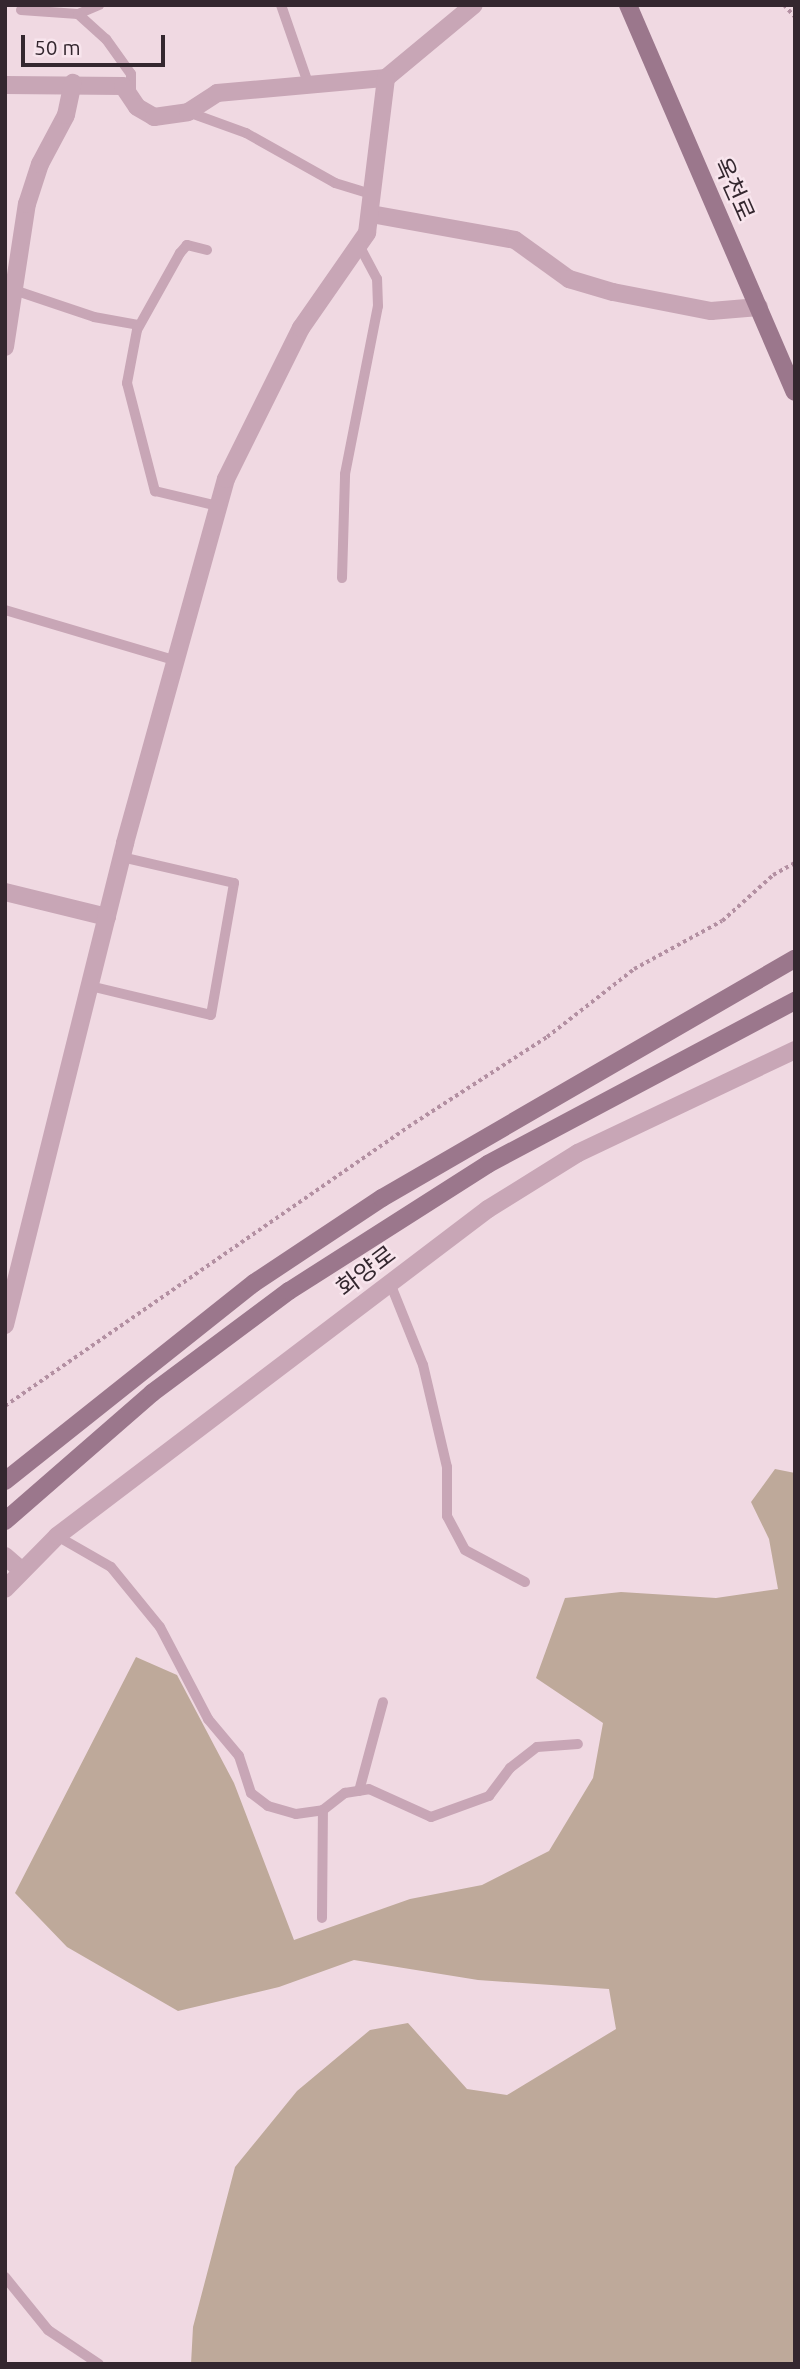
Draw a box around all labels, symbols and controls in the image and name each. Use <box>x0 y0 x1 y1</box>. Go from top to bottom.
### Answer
scale bar <box>24 21 168 65</box>
text: 50 m <box>34 35 81 59</box>
street label: 옥천로 <box>707 153 761 225</box>
street label: 화양로 <box>331 1240 401 1302</box>

